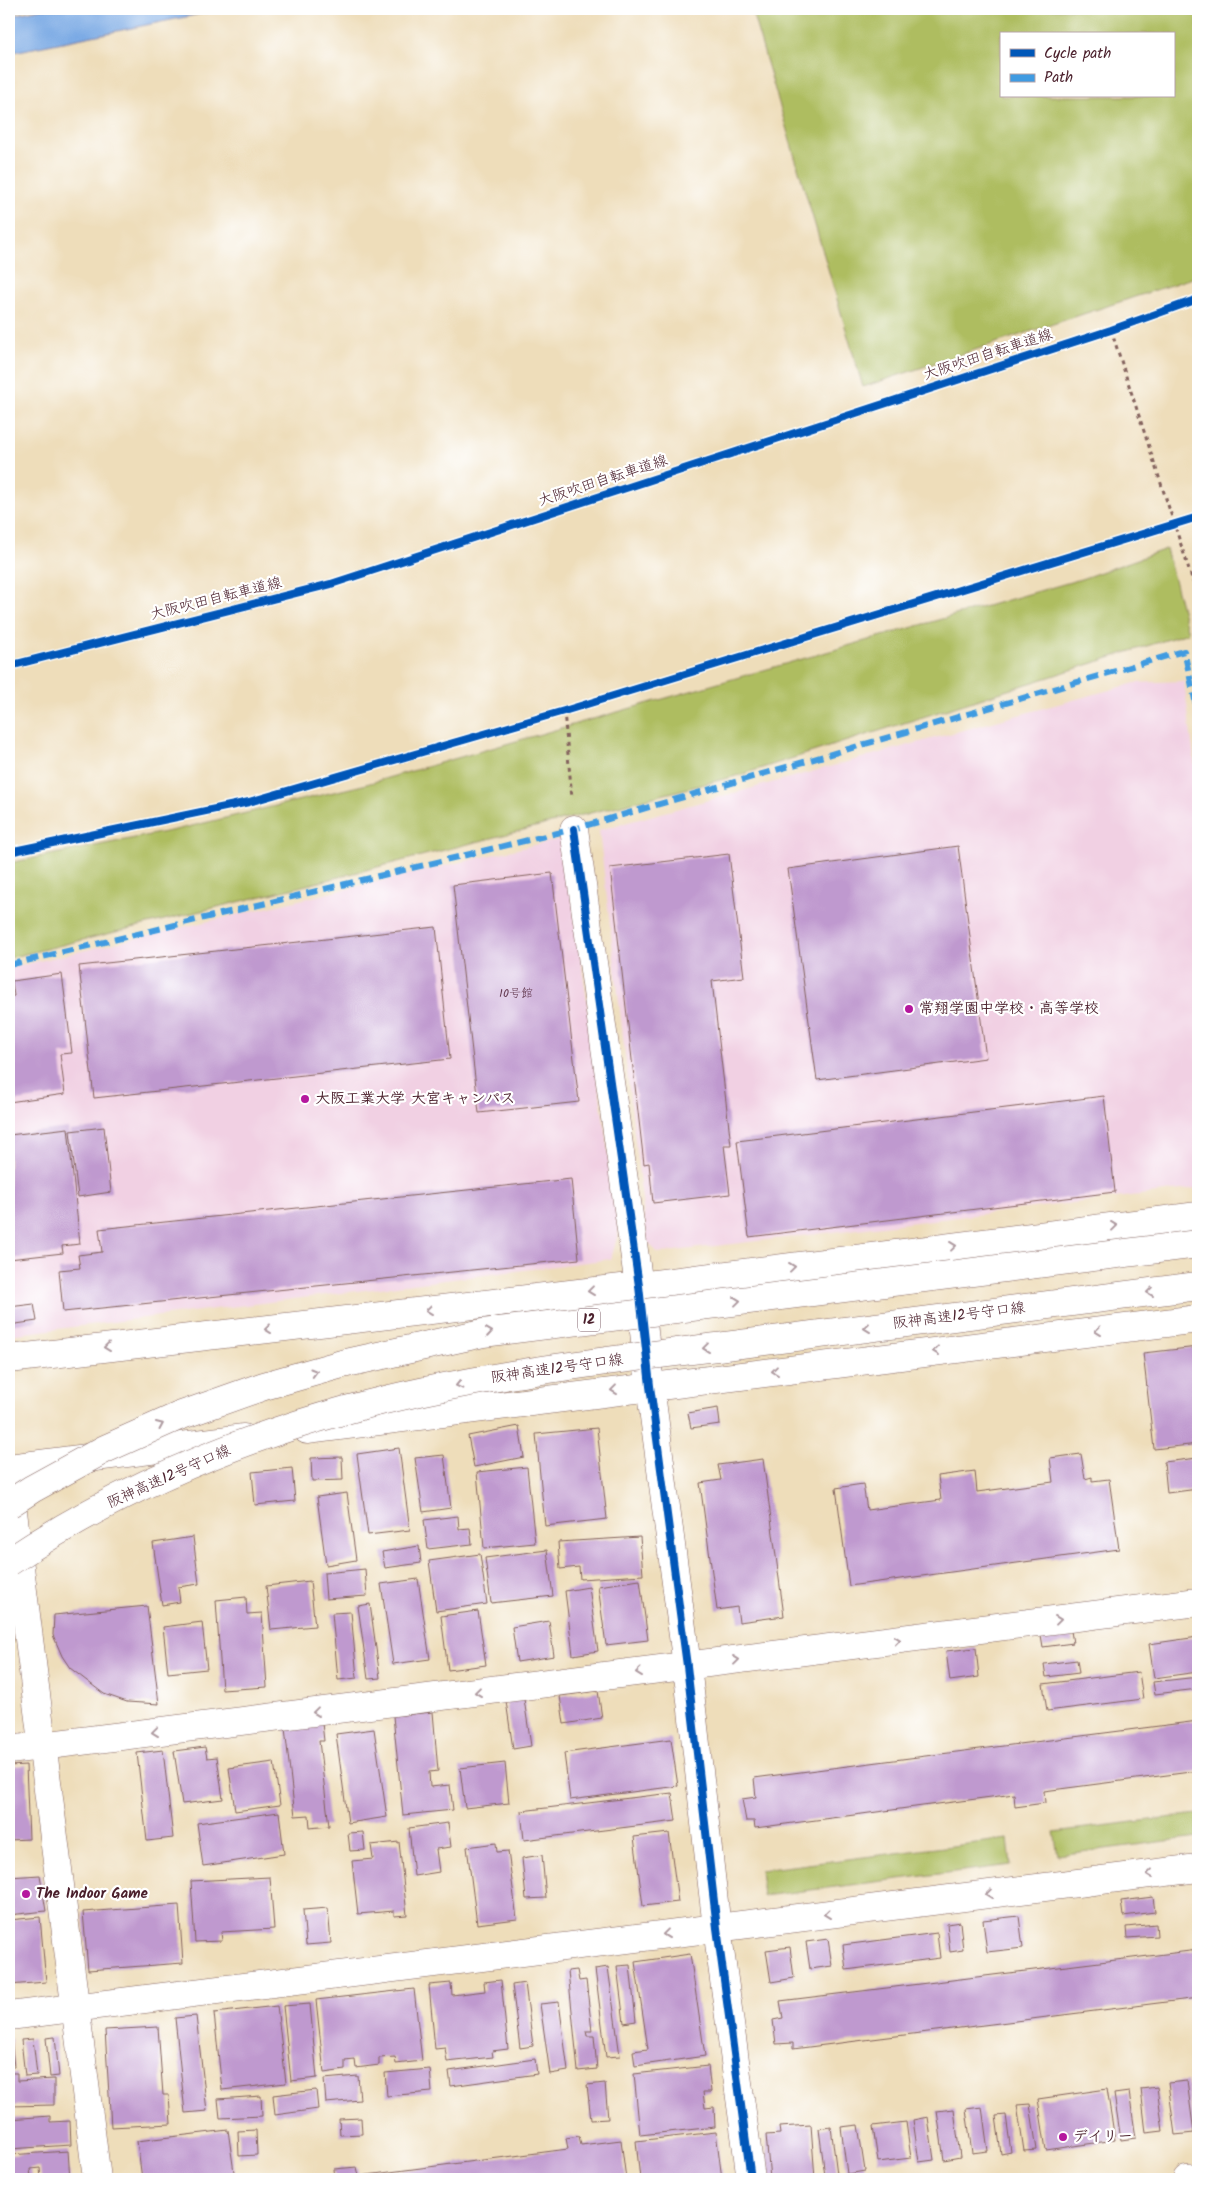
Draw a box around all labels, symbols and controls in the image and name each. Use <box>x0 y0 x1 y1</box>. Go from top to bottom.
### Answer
legend <box>1000 32 1174 98</box>
text: Cycle path <box>1044 42 1111 66</box>
text: Path <box>1044 66 1073 90</box>
street label: 大阪吹田自転車道線 <box>920 323 1056 387</box>
street label: 大阪吹田自転車道線 <box>535 449 671 513</box>
street label: 大阪吹田自転車道線 <box>148 571 284 627</box>
house number: 10号館 <box>499 984 533 1003</box>
place label: 常翔学園中学校・高等学校 <box>919 997 1099 1021</box>
marker: 常翔学園中学校・高等学校 <box>903 1003 915 1015</box>
place label: 大阪工業大学 大宮キャンパス <box>315 1087 515 1111</box>
marker: 大阪工業大学 大宮キャンパス <box>299 1093 311 1105</box>
one-way arrow <box>1111 1221 1119 1232</box>
one-way arrow <box>949 1242 957 1252</box>
one-way arrow <box>788 1262 796 1273</box>
one-way arrow <box>587 1285 595 1296</box>
one-way arrow <box>1146 1287 1154 1297</box>
one-way arrow <box>734 1296 742 1307</box>
street label: 阪神高速12号守口線 <box>891 1296 1027 1336</box>
one-way arrow <box>425 1304 433 1315</box>
road number: 12 <box>578 1308 600 1332</box>
one-way arrow <box>863 1322 871 1333</box>
one-way arrow <box>264 1323 272 1334</box>
one-way arrow <box>1093 1325 1101 1336</box>
one-way arrow <box>485 1327 493 1338</box>
one-way arrow <box>102 1341 110 1352</box>
one-way arrow <box>702 1342 710 1353</box>
one-way arrow <box>932 1345 940 1356</box>
street label: 阪神高速12号守口線 <box>489 1348 625 1390</box>
one-way arrow <box>771 1365 779 1375</box>
one-way arrow <box>309 1367 317 1377</box>
one-way arrow <box>454 1379 463 1390</box>
one-way arrow <box>610 1385 618 1395</box>
one-way arrow <box>155 1420 164 1431</box>
street label: 阪神高速12号守口線 <box>103 1439 235 1515</box>
one-way arrow <box>1054 1615 1062 1626</box>
one-way arrow <box>893 1635 901 1646</box>
one-way arrow <box>732 1655 740 1666</box>
one-way arrow <box>635 1666 643 1677</box>
one-way arrow <box>473 1686 481 1697</box>
one-way arrow <box>312 1706 320 1717</box>
one-way arrow <box>151 1726 159 1737</box>
one-way arrow <box>1146 1868 1154 1879</box>
place label: The Indoor Game <box>36 1882 149 1906</box>
marker: The Indoor Game <box>20 1888 32 1900</box>
one-way arrow <box>984 1888 992 1899</box>
one-way arrow <box>823 1908 831 1919</box>
one-way arrow <box>662 1928 670 1939</box>
place label: デイリー <box>1073 2125 1133 2149</box>
marker: デイリー <box>1057 2131 1069 2143</box>

